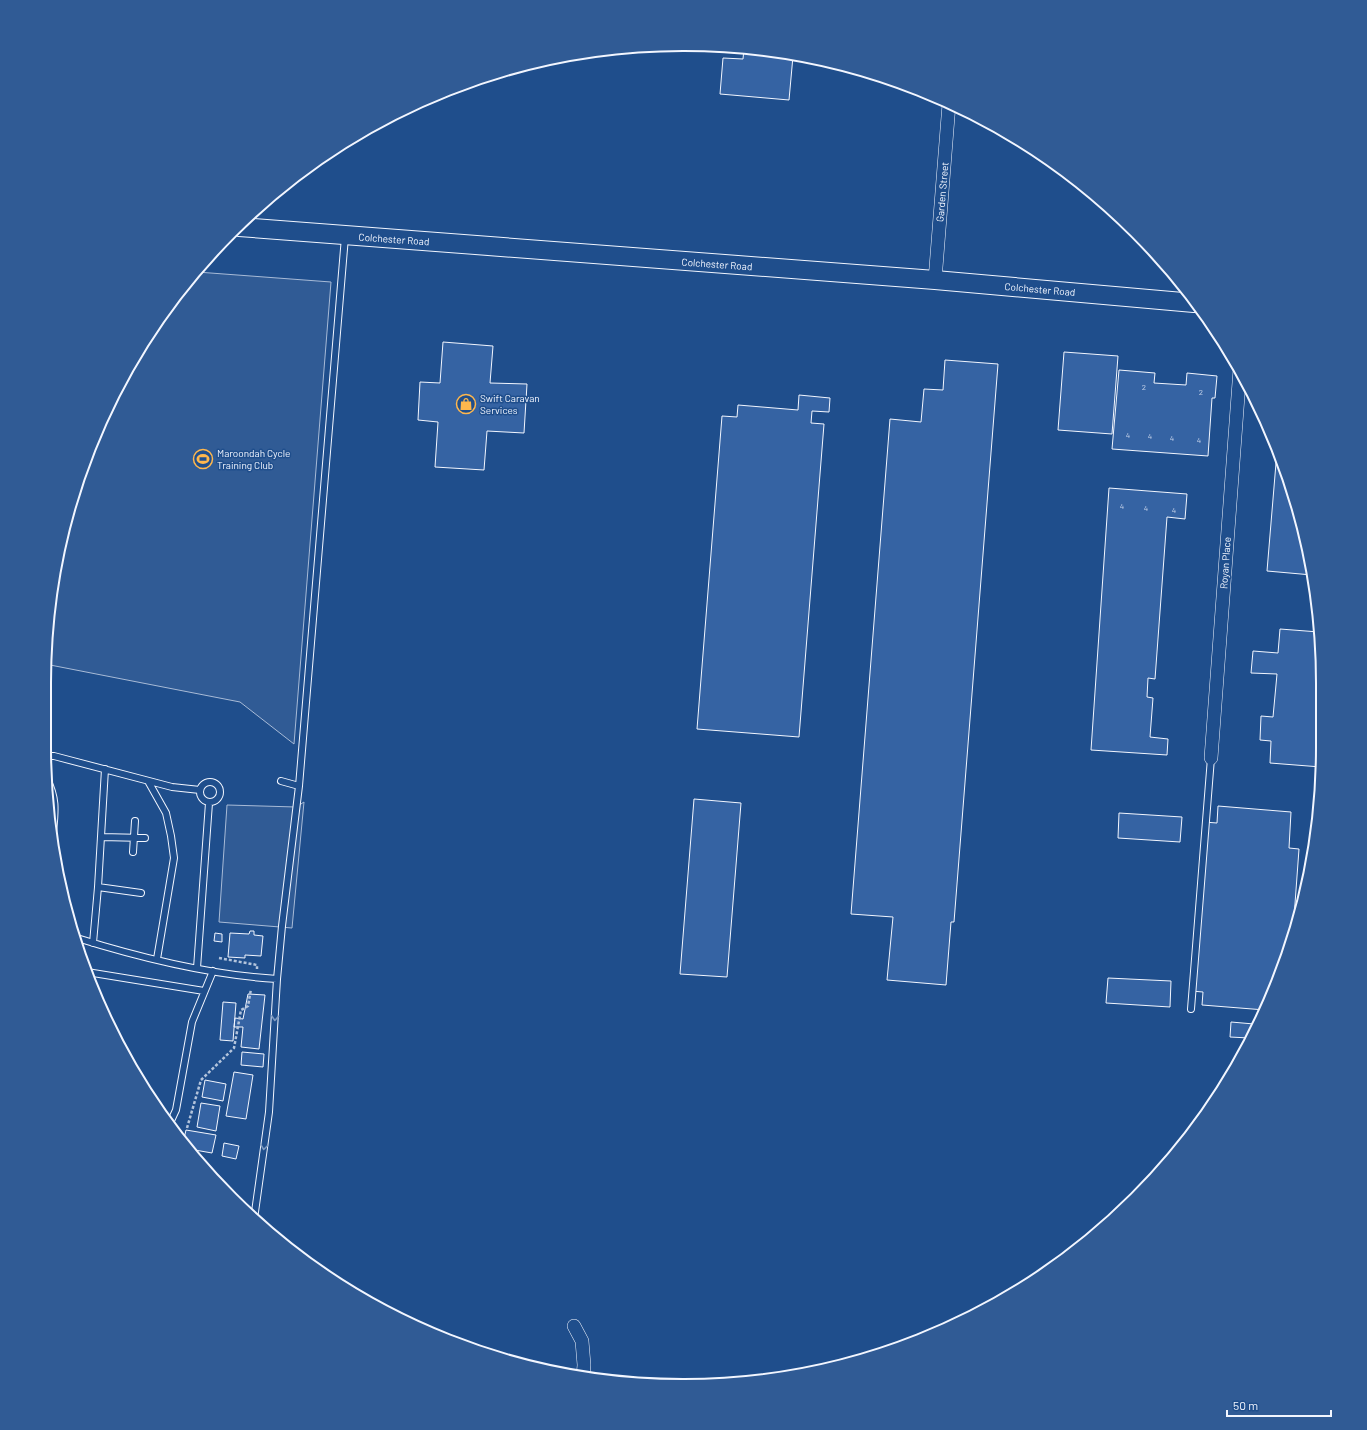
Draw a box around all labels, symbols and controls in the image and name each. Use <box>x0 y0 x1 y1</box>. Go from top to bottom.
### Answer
street label: Garden Street <box>933 161 951 223</box>
street label: Colchester Road <box>358 231 430 247</box>
street label: Colchester Road <box>681 256 753 272</box>
street label: Colchester Road <box>1004 280 1076 298</box>
house number: 2 <box>1142 382 1146 392</box>
house number: 2 <box>1199 387 1203 397</box>
place label: Swift Caravan Services <box>480 392 540 416</box>
shop icon: Swift Caravan Services <box>455 393 477 415</box>
house number: 4 <box>1126 430 1130 440</box>
house number: 4 <box>1148 431 1152 441</box>
house number: 4 <box>1170 433 1174 443</box>
house number: 4 <box>1197 435 1201 445</box>
place label: Maroondah Cycle Training Club <box>217 447 290 471</box>
sports icon: Maroondah Cycle Training Club <box>192 448 214 470</box>
house number: 4 <box>1120 501 1124 511</box>
house number: 4 <box>1144 503 1148 513</box>
house number: 4 <box>1172 505 1176 515</box>
street label: Royan Place <box>1217 537 1233 589</box>
one-way arrow <box>271 1015 279 1021</box>
one-way arrow <box>260 1144 269 1150</box>
scale bar <box>1227 1392 1331 1418</box>
text: 50 m <box>1233 1398 1258 1412</box>

